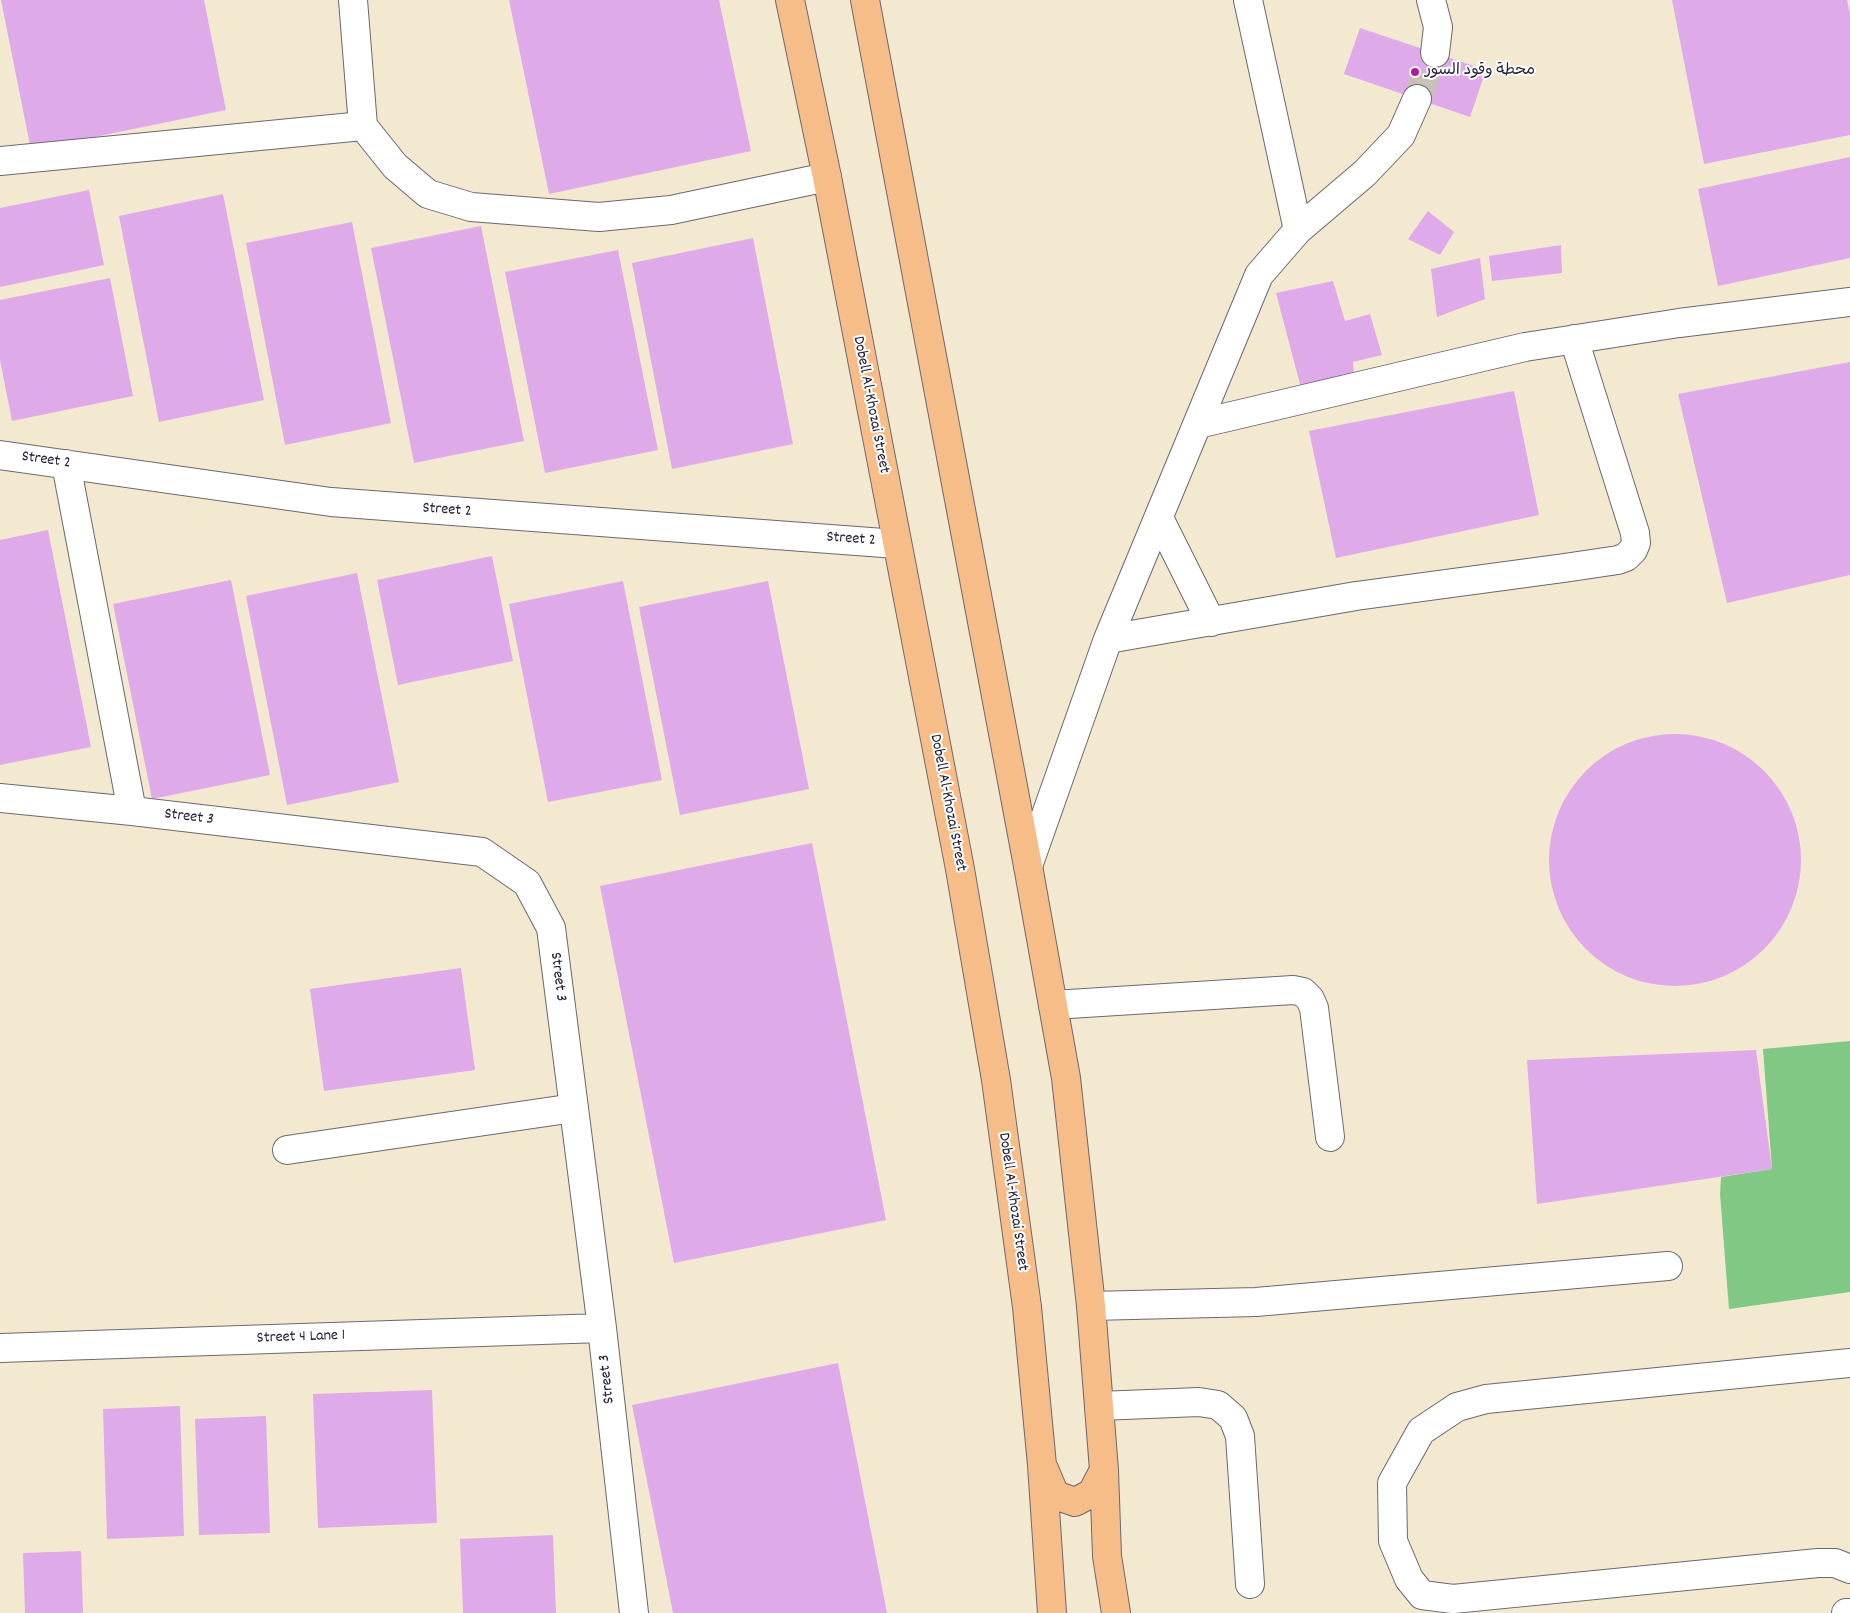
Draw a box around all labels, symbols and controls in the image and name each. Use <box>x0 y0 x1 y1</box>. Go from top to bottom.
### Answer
place label: محطة وقود السور <box>1425 62 1535 82</box>
marker: محطة وقود السور <box>1409 66 1421 78</box>
street label: Dobell Al-Khozai Street <box>847 335 893 475</box>
street label: Street 2 <box>20 448 72 474</box>
street label: Street 2 <box>422 500 472 522</box>
street label: Street 2 <box>826 529 876 551</box>
street label: Dobell Al-Khozai Street <box>924 733 970 873</box>
street label: Street 3 <box>163 805 215 831</box>
street label: Street 3 <box>544 951 570 1003</box>
street label: Dobell Al-Khozai Street <box>993 1132 1031 1272</box>
street label: Street 4 Lane 1 <box>256 1327 346 1349</box>
street label: Street 3 <box>596 1353 620 1405</box>

